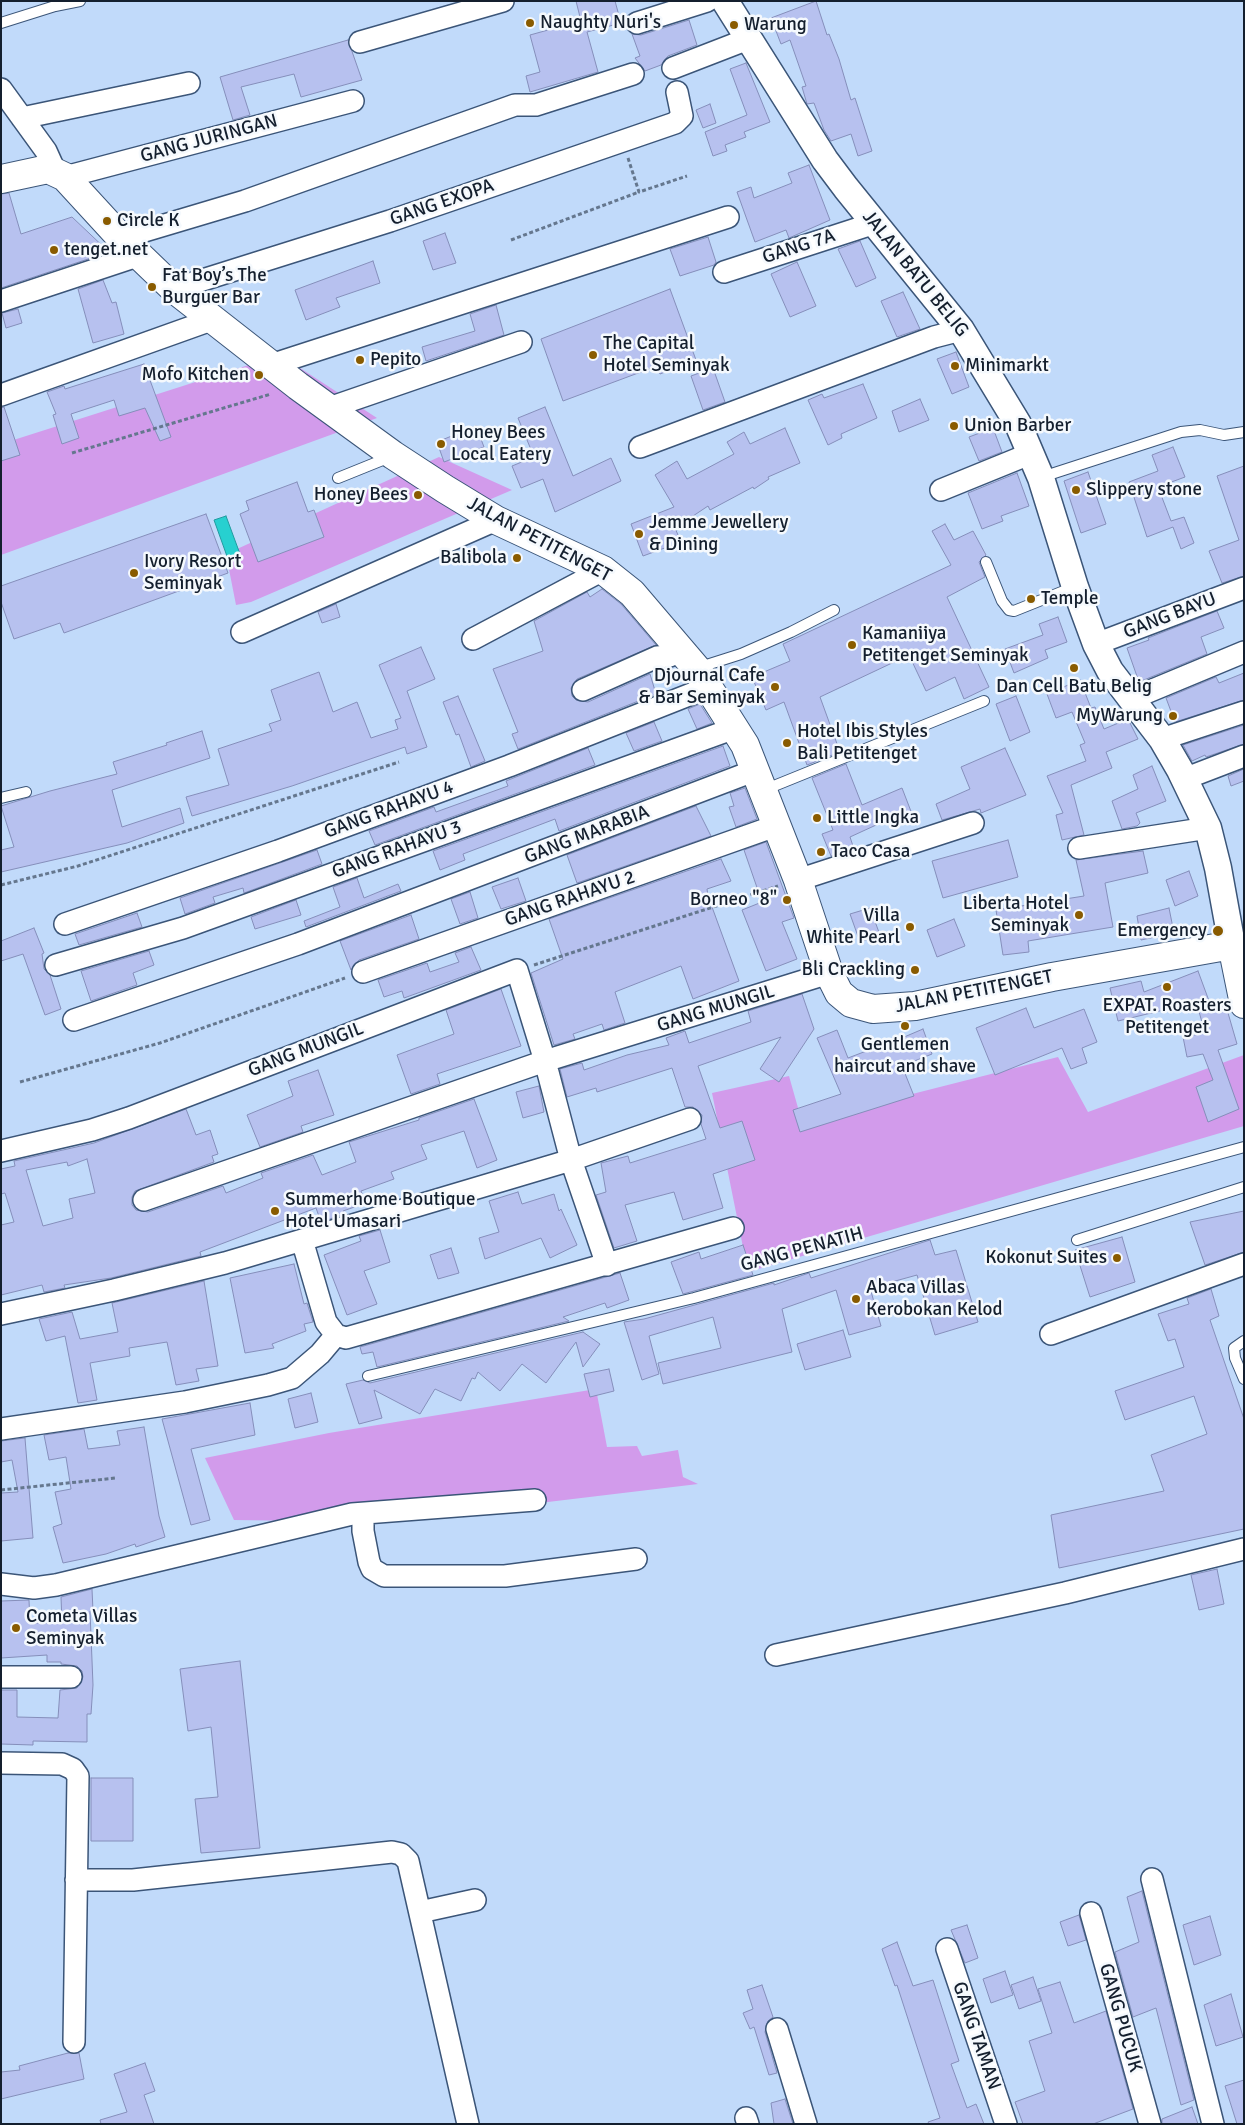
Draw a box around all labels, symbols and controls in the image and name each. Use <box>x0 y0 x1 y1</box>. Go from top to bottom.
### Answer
place label: Naughty Nuri's <box>540 12 661 34</box>
place label: Warung <box>744 14 807 36</box>
marker: Naughty Nuri's <box>524 17 536 29</box>
marker: Warung <box>728 19 740 31</box>
street label: GANG JURINGAN <box>138 110 280 168</box>
street label: GANG EXOPA <box>387 175 497 231</box>
street label: JALAN BATU BELIG <box>857 206 973 342</box>
place label: Circle K <box>117 210 180 232</box>
marker: Circle K <box>101 215 113 227</box>
street label: GANG 7A <box>760 225 838 269</box>
place label: tenget.net <box>64 239 148 261</box>
marker: tenget.net <box>48 244 60 256</box>
place label: Fat Boy’s The Burguer Bar <box>162 265 267 309</box>
marker: Fat Boy’s The Burguer Bar <box>146 281 158 293</box>
place label: The Capital Hotel Seminyak <box>603 333 729 377</box>
place label: Pepito <box>370 349 421 371</box>
marker: The Capital Hotel Seminyak <box>587 349 599 361</box>
marker: Pepito <box>354 354 366 366</box>
place label: Minimarkt <box>965 355 1049 377</box>
marker: Minimarkt <box>949 360 961 372</box>
place label: Mofo Kitchen <box>142 364 249 386</box>
marker: Mofo Kitchen <box>253 369 265 381</box>
place label: Union Barber <box>964 415 1071 437</box>
marker: Union Barber <box>948 420 960 432</box>
place label: Honey Bees Local Eatery <box>451 422 551 466</box>
marker: Honey Bees Local Eatery <box>435 438 447 450</box>
place label: Slippery stone <box>1086 479 1202 501</box>
place label: Honey Bees <box>314 484 408 506</box>
marker: Slippery stone <box>1070 484 1082 496</box>
marker: Honey Bees <box>412 489 424 501</box>
street label: JALAN PETITENGET <box>463 492 615 588</box>
place label: Jemme Jewellery & Dining <box>649 512 788 556</box>
marker: Jemme Jewellery & Dining <box>633 528 645 540</box>
place label: Balibola <box>440 547 507 569</box>
place label: Ivory Resort Seminyak <box>144 551 241 595</box>
marker: Balibola <box>511 552 523 564</box>
marker: Ivory Resort Seminyak <box>128 567 140 579</box>
place label: Temple <box>1041 588 1098 610</box>
street label: GANG BAYU <box>1120 588 1220 644</box>
marker: Temple <box>1025 593 1037 605</box>
place label: Kamaniiya Petitenget Seminyak <box>862 623 1029 667</box>
marker: Kamaniiya Petitenget Seminyak <box>846 639 858 651</box>
marker: Dan Cell Batu Belig <box>1068 662 1080 674</box>
place label: Djournal Cafe & Bar Seminyak <box>638 665 765 709</box>
place label: Dan Cell Batu Belig <box>996 676 1152 698</box>
marker: Djournal Cafe & Bar Seminyak <box>769 681 781 693</box>
place label: MyWarung <box>1076 705 1163 727</box>
marker: MyWarung <box>1167 710 1179 722</box>
place label: Hotel Ibis Styles Bali Petitenget <box>797 721 928 765</box>
marker: Hotel Ibis Styles Bali Petitenget <box>781 737 793 749</box>
street label: GANG RAHAYU 4 <box>321 776 457 844</box>
street label: GANG MARABIA <box>521 801 653 869</box>
place label: Little Ingka <box>827 807 919 829</box>
marker: Little Ingka <box>811 812 823 824</box>
street label: GANG RAHAYU 3 <box>329 816 465 884</box>
place label: Taco Casa <box>831 841 910 863</box>
marker: Taco Casa <box>815 846 827 858</box>
street label: GANG RAHAYU 2 <box>502 866 638 932</box>
place label: Borneo "8" <box>690 889 777 911</box>
place label: Liberta Hotel Seminyak <box>963 893 1069 937</box>
marker: Borneo "8" <box>781 894 793 906</box>
place label: Villa White Pearl <box>806 905 900 949</box>
marker: Liberta Hotel Seminyak <box>1073 909 1085 921</box>
place label: Emergency <box>1117 920 1207 942</box>
marker: Villa White Pearl <box>904 921 916 933</box>
marker: Emergency <box>1211 924 1225 938</box>
place label: Bli Crackling <box>802 959 905 981</box>
marker: Bli Crackling <box>909 964 921 976</box>
street label: JALAN PETITENGET <box>893 966 1055 1018</box>
street label: GANG MUNGIL <box>655 980 777 1038</box>
marker: EXPAT. Roasters Petitenget <box>1161 981 1173 993</box>
place label: EXPAT. Roasters Petitenget <box>1102 995 1232 1039</box>
street label: GANG MUNGIL <box>245 1018 367 1082</box>
marker: Gentlemen haircut and shave <box>899 1020 911 1032</box>
place label: Gentlemen haircut and shave <box>834 1034 976 1078</box>
place label: Summerhome Boutique Hotel Umasari <box>285 1189 475 1233</box>
marker: Summerhome Boutique Hotel Umasari <box>269 1205 281 1217</box>
street label: GANG PENATIH <box>738 1223 866 1277</box>
place label: Kokonut Suites <box>985 1247 1107 1269</box>
marker: Kokonut Suites <box>1111 1252 1123 1264</box>
place label: Abaca Villas Kerobokan Kelod <box>866 1277 1002 1321</box>
marker: Abaca Villas Kerobokan Kelod <box>850 1293 862 1305</box>
place label: Cometa Villas Seminyak <box>26 1606 137 1650</box>
marker: Cometa Villas Seminyak <box>10 1622 22 1634</box>
street label: GANG PUCUK <box>1094 1961 1146 2075</box>
street label: GANG TAMAN <box>947 1979 1005 2093</box>

